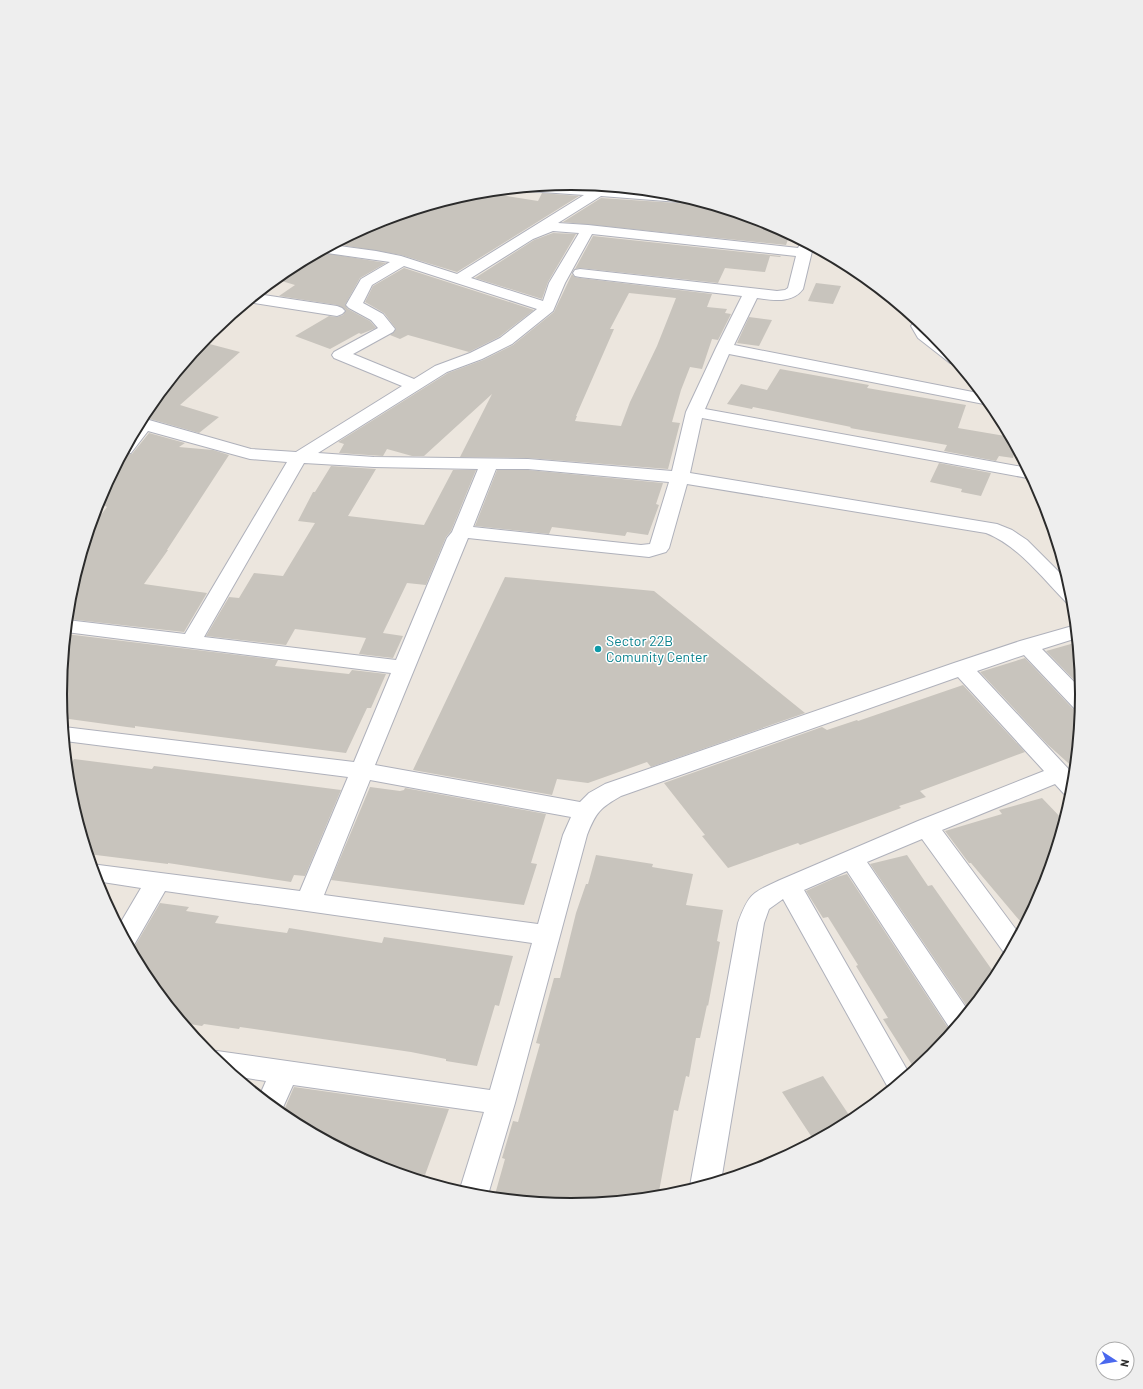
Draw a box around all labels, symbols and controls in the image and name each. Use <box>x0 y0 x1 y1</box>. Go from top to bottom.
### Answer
place label: Sector 22B Comunity Center <box>606 632 708 665</box>
marker: Sector 22B Comunity Center <box>593 644 603 654</box>
north arrow <box>1095 1341 1135 1381</box>
text: N <box>1118 1358 1132 1368</box>

